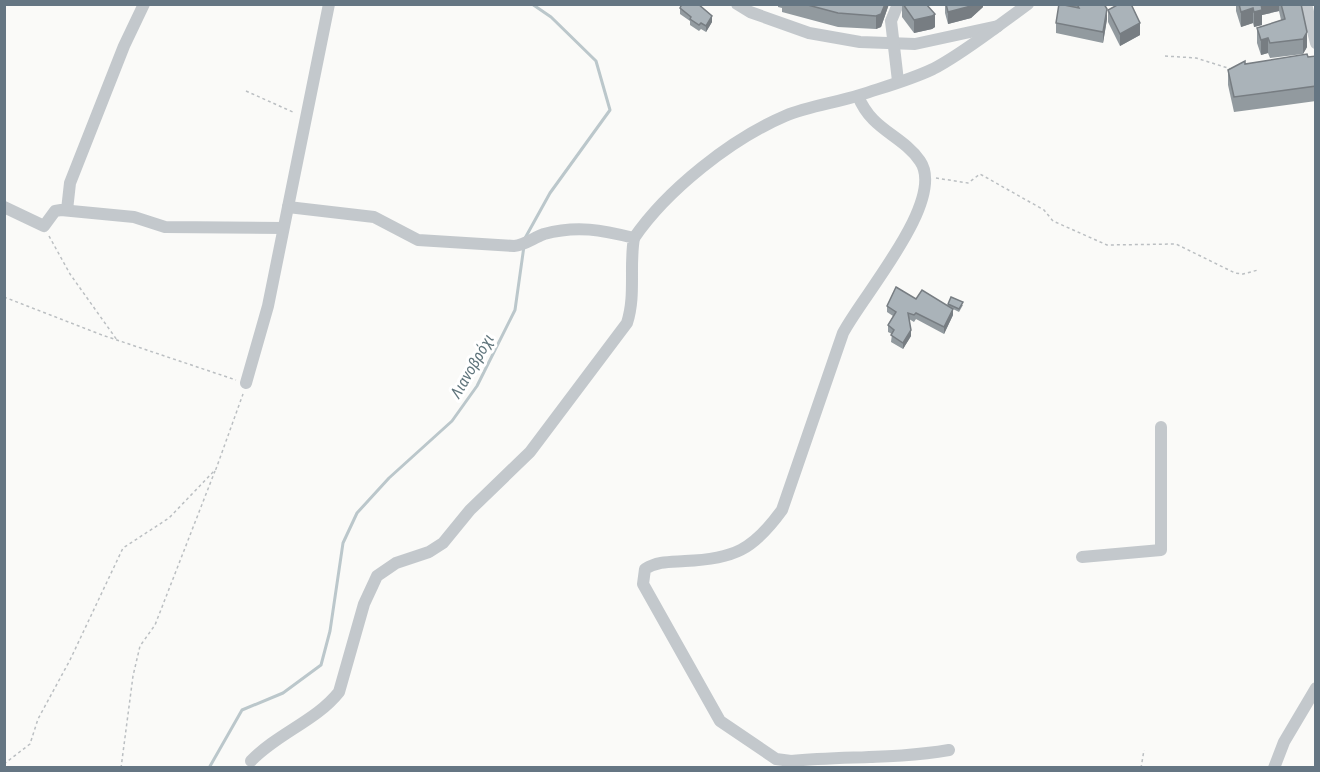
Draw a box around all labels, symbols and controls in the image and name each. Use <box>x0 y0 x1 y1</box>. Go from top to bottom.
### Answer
water label: Λιανοβρόχι <box>445 330 498 402</box>

